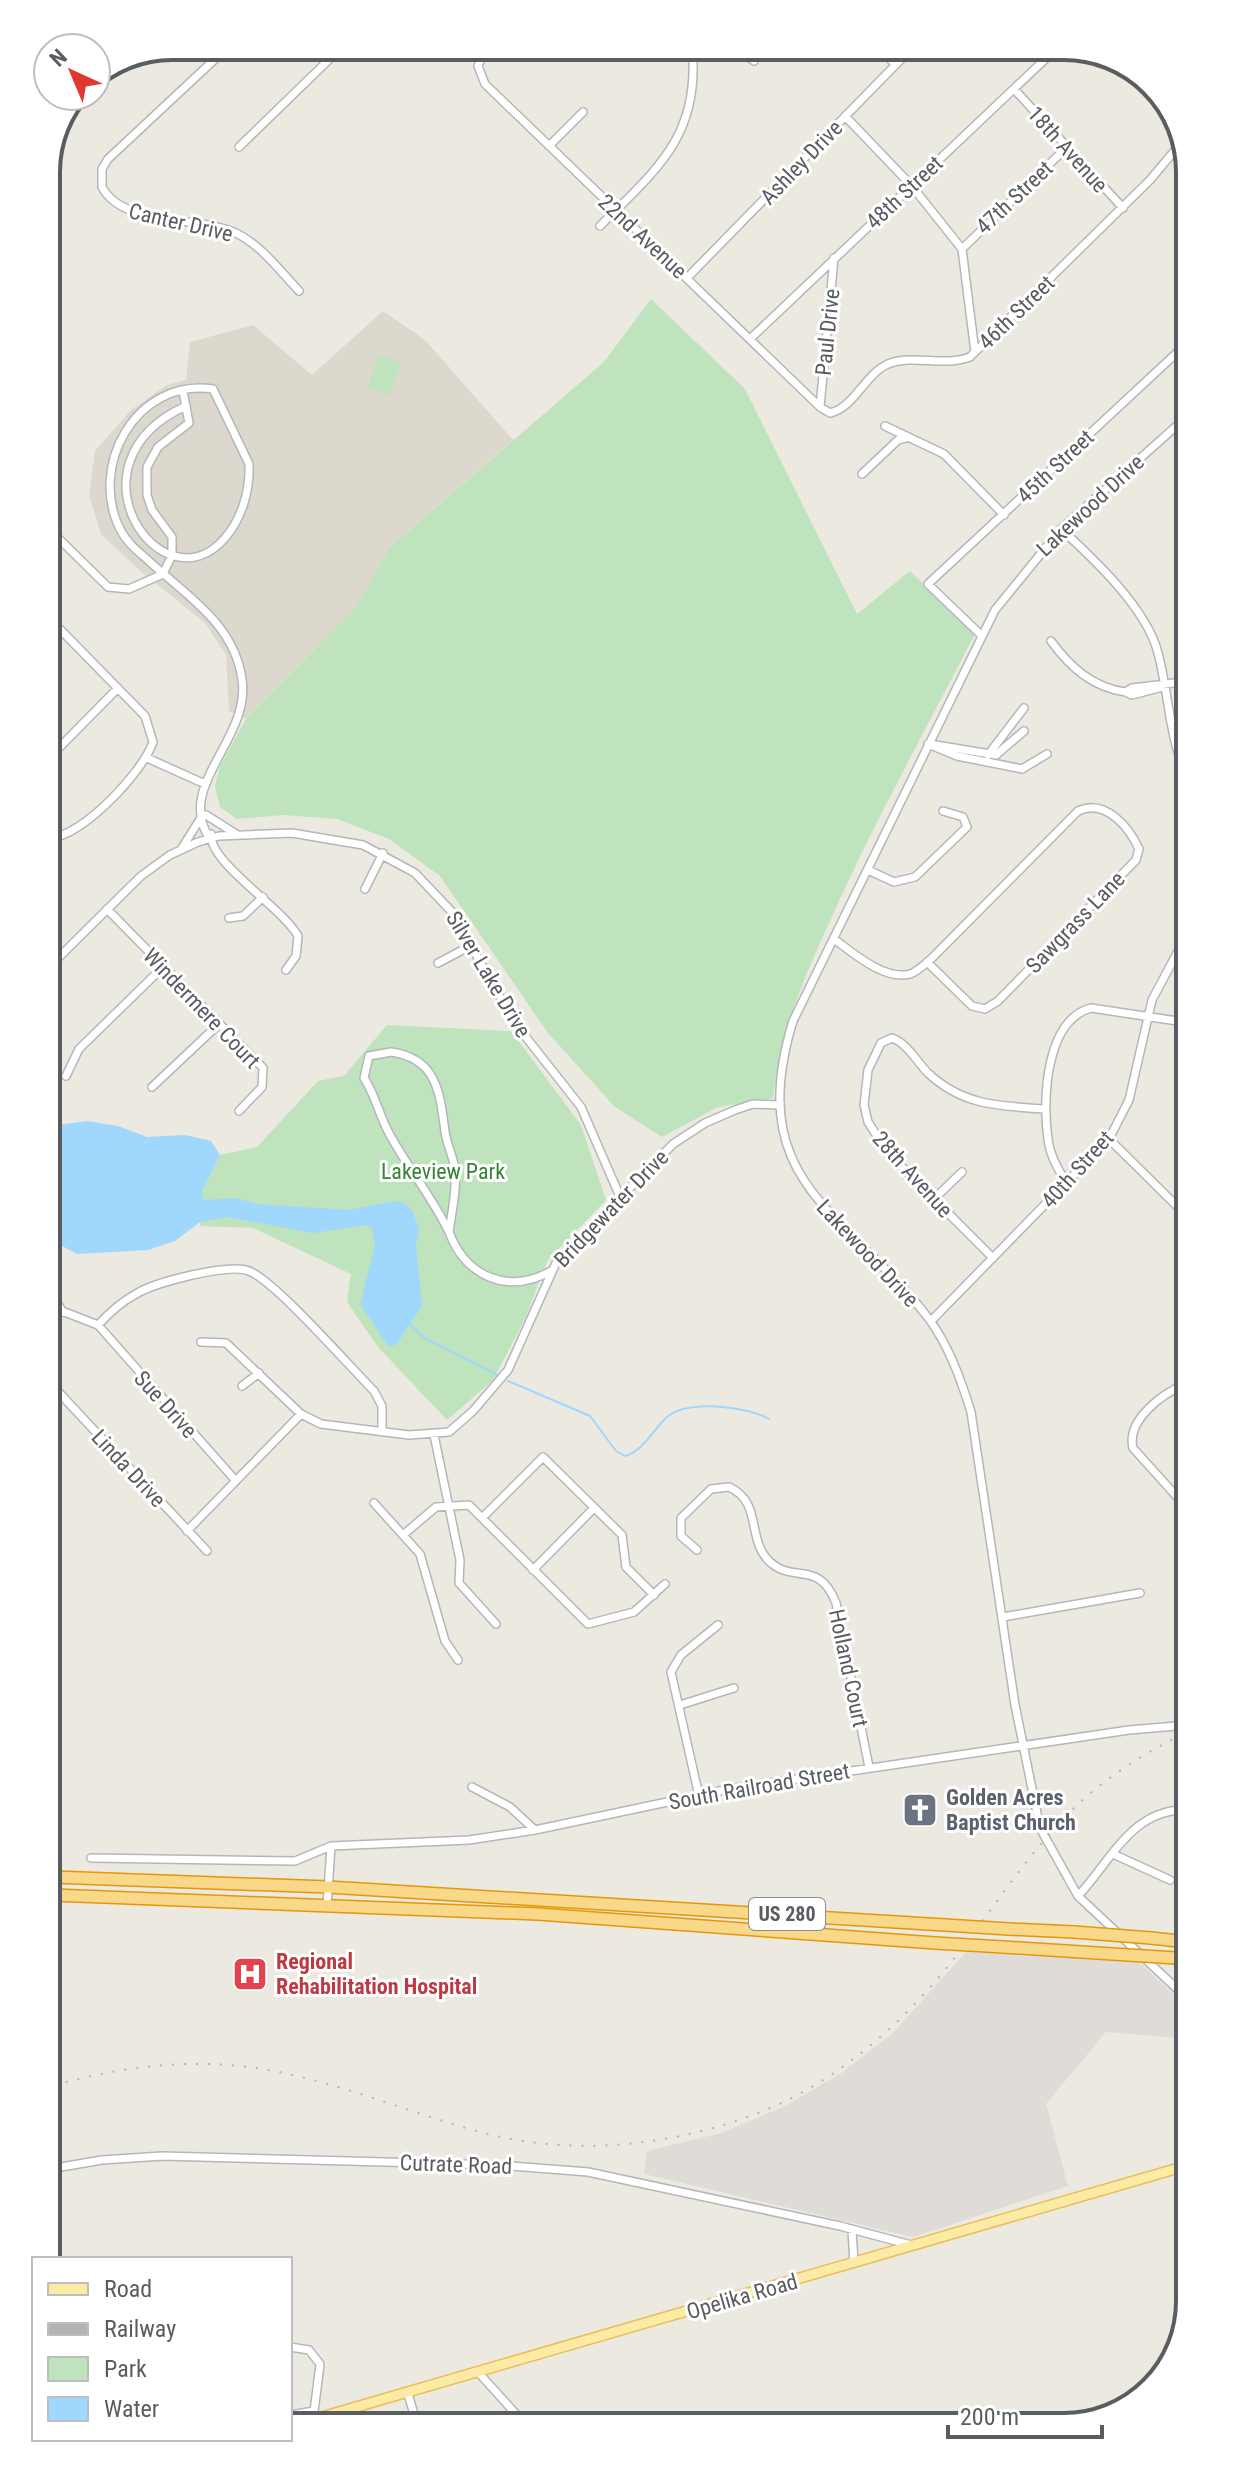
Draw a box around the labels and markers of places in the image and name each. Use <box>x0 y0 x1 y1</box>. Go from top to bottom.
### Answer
place label: Golden Acres Baptist Church <box>946 1785 1076 1835</box>
church icon: Golden Acres Baptist Church <box>901 1791 939 1829</box>
place label: Regional Rehabilitation Hospital <box>276 1949 477 1999</box>
hospital icon: Regional Rehabilitation Hospital <box>231 1955 269 1993</box>

